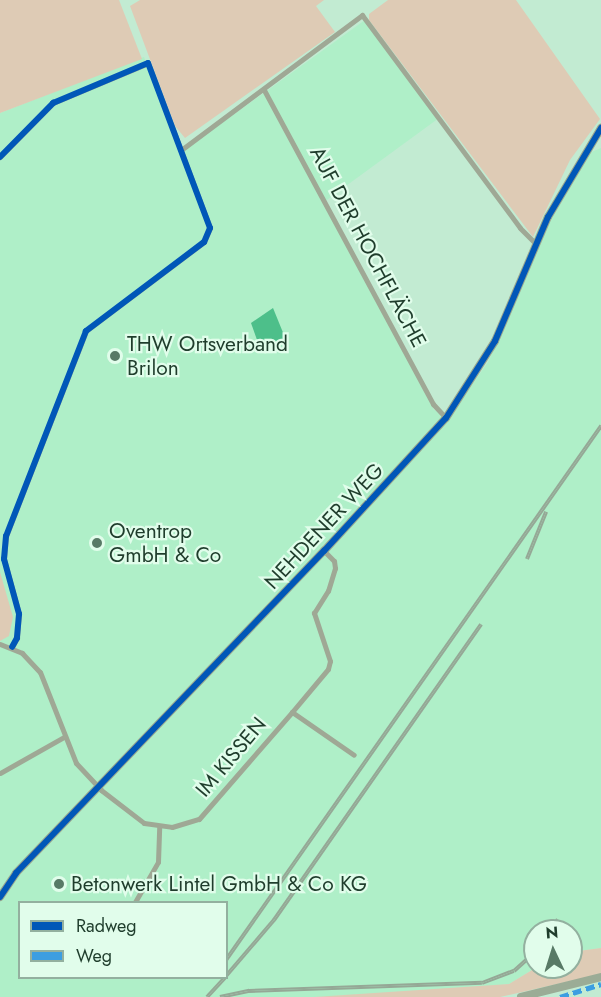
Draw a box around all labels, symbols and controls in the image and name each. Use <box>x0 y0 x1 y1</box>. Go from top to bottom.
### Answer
street label: AUF DER HOCHFLÄCHE <box>304 142 432 352</box>
place label: THW Ortsverband Brilon <box>127 331 288 381</box>
marker: THW Ortsverband Brilon <box>108 349 122 363</box>
street label: NEHDENER WEG <box>259 458 389 594</box>
place label: Oventrop GmbH & Co <box>109 518 221 568</box>
marker: Oventrop GmbH & Co <box>90 536 104 550</box>
street label: IM KISSEN <box>190 712 272 802</box>
place label: Betonwerk Lintel GmbH & Co KG <box>71 871 367 897</box>
marker: Betonwerk Lintel GmbH & Co KG <box>52 877 66 891</box>
legend <box>18 901 228 979</box>
text: Radweg <box>76 913 137 939</box>
north arrow <box>523 919 583 979</box>
text: N <box>545 921 559 944</box>
text: Weg <box>76 943 112 969</box>

